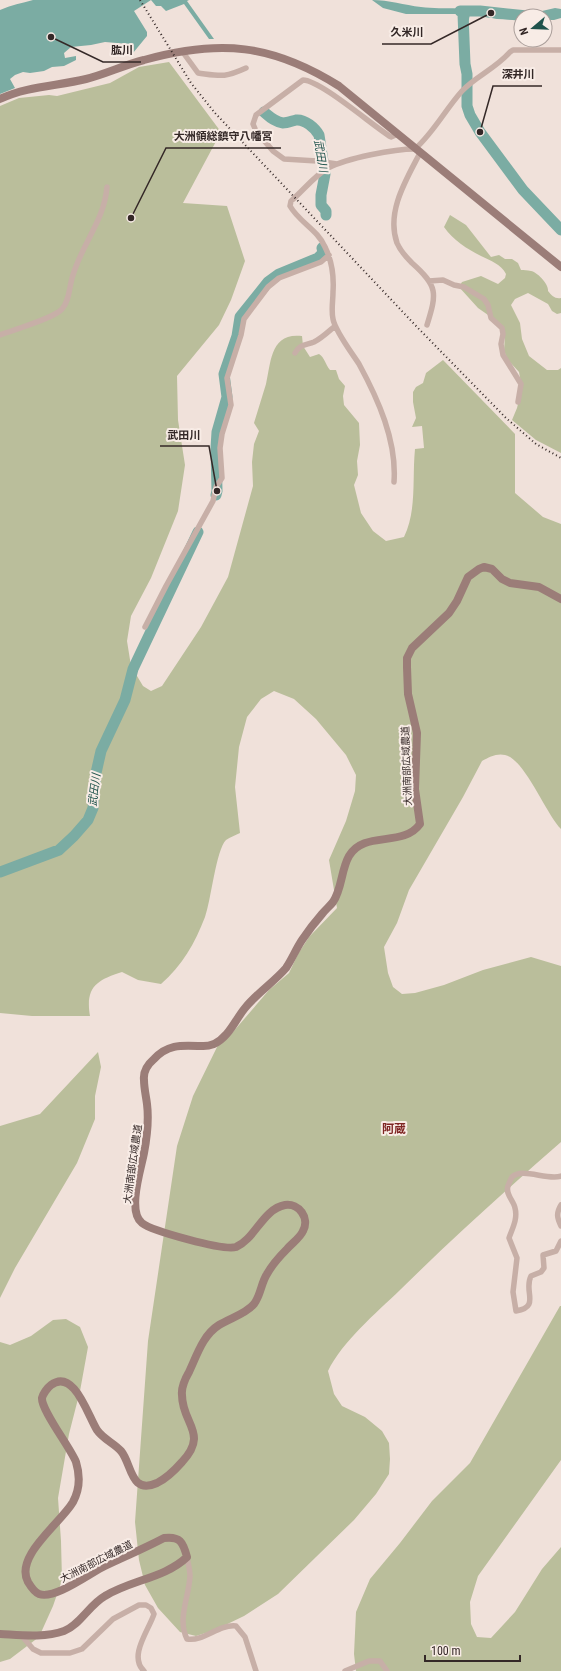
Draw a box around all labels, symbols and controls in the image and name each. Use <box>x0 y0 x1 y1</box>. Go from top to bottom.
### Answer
north arrow <box>513 8 553 48</box>
callout: 久米川 <box>382 21 431 44</box>
text: 久米川 <box>391 26 424 39</box>
text: N <box>517 26 531 36</box>
callout: 肱川 <box>103 39 141 62</box>
text: 肱川 <box>111 44 133 57</box>
callout: 深井川 <box>493 63 542 86</box>
text: 深井川 <box>502 68 535 81</box>
callout: 大洲領総鎮守八幡宮 <box>166 125 281 148</box>
text: 大洲領総鎮守八幡宮 <box>174 130 273 143</box>
water label: 武田川 <box>311 139 330 174</box>
callout: 武田川 <box>160 423 209 446</box>
text: 武田川 <box>168 429 201 442</box>
street label: 大洲南部広域農道 <box>400 726 413 806</box>
water label: 武田川 <box>86 772 103 807</box>
district label: 阿蔵 <box>382 1122 406 1136</box>
street label: 大洲南部広域農道 <box>121 1124 144 1204</box>
street label: 大洲南部広域農道 <box>58 1538 134 1585</box>
scale bar <box>425 1637 520 1663</box>
text: 100 m <box>431 1644 461 1658</box>

